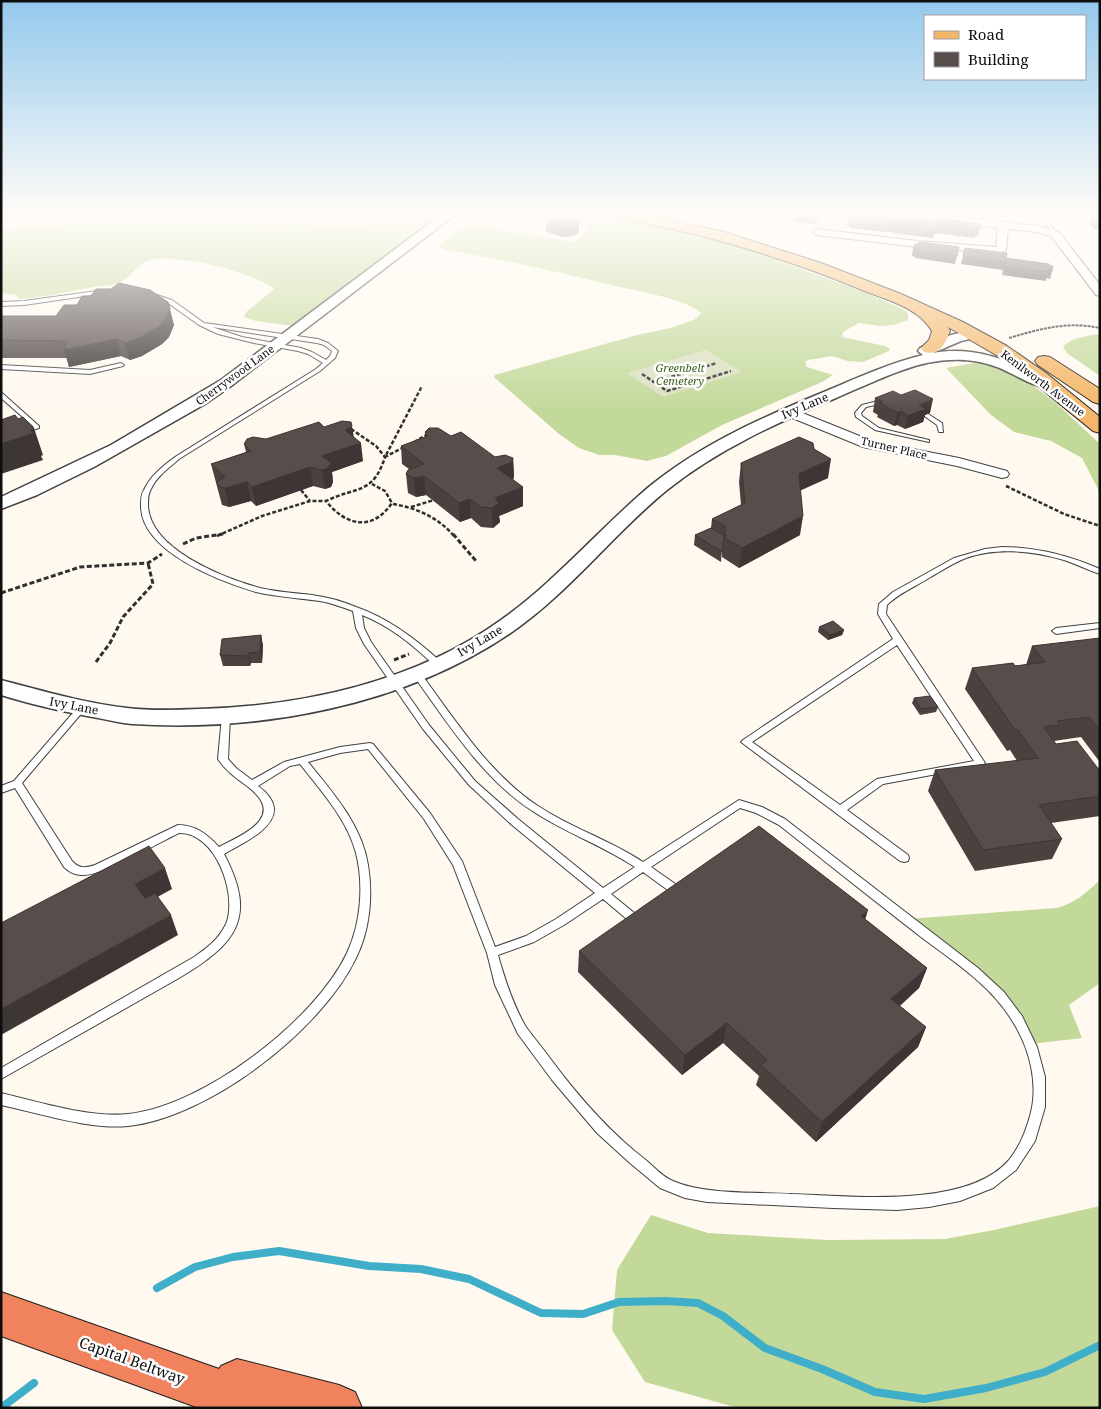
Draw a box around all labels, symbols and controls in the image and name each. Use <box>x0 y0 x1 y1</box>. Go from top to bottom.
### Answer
legend <box>924 15 1086 80</box>
text: Road <box>968 24 1004 44</box>
text: Building <box>968 49 1029 69</box>
street label: Cherrywood Lane <box>192 341 277 408</box>
street label: Kenilworth Avenue <box>998 346 1088 419</box>
park label: Greenbelt Cemetery <box>655 360 706 388</box>
street label: Ivy Lane <box>779 388 831 423</box>
street label: Turner Place <box>860 433 929 462</box>
street label: Ivy Lane <box>454 621 506 660</box>
street label: Ivy Lane <box>48 692 100 719</box>
street label: Capital Beltway <box>77 1332 189 1389</box>

